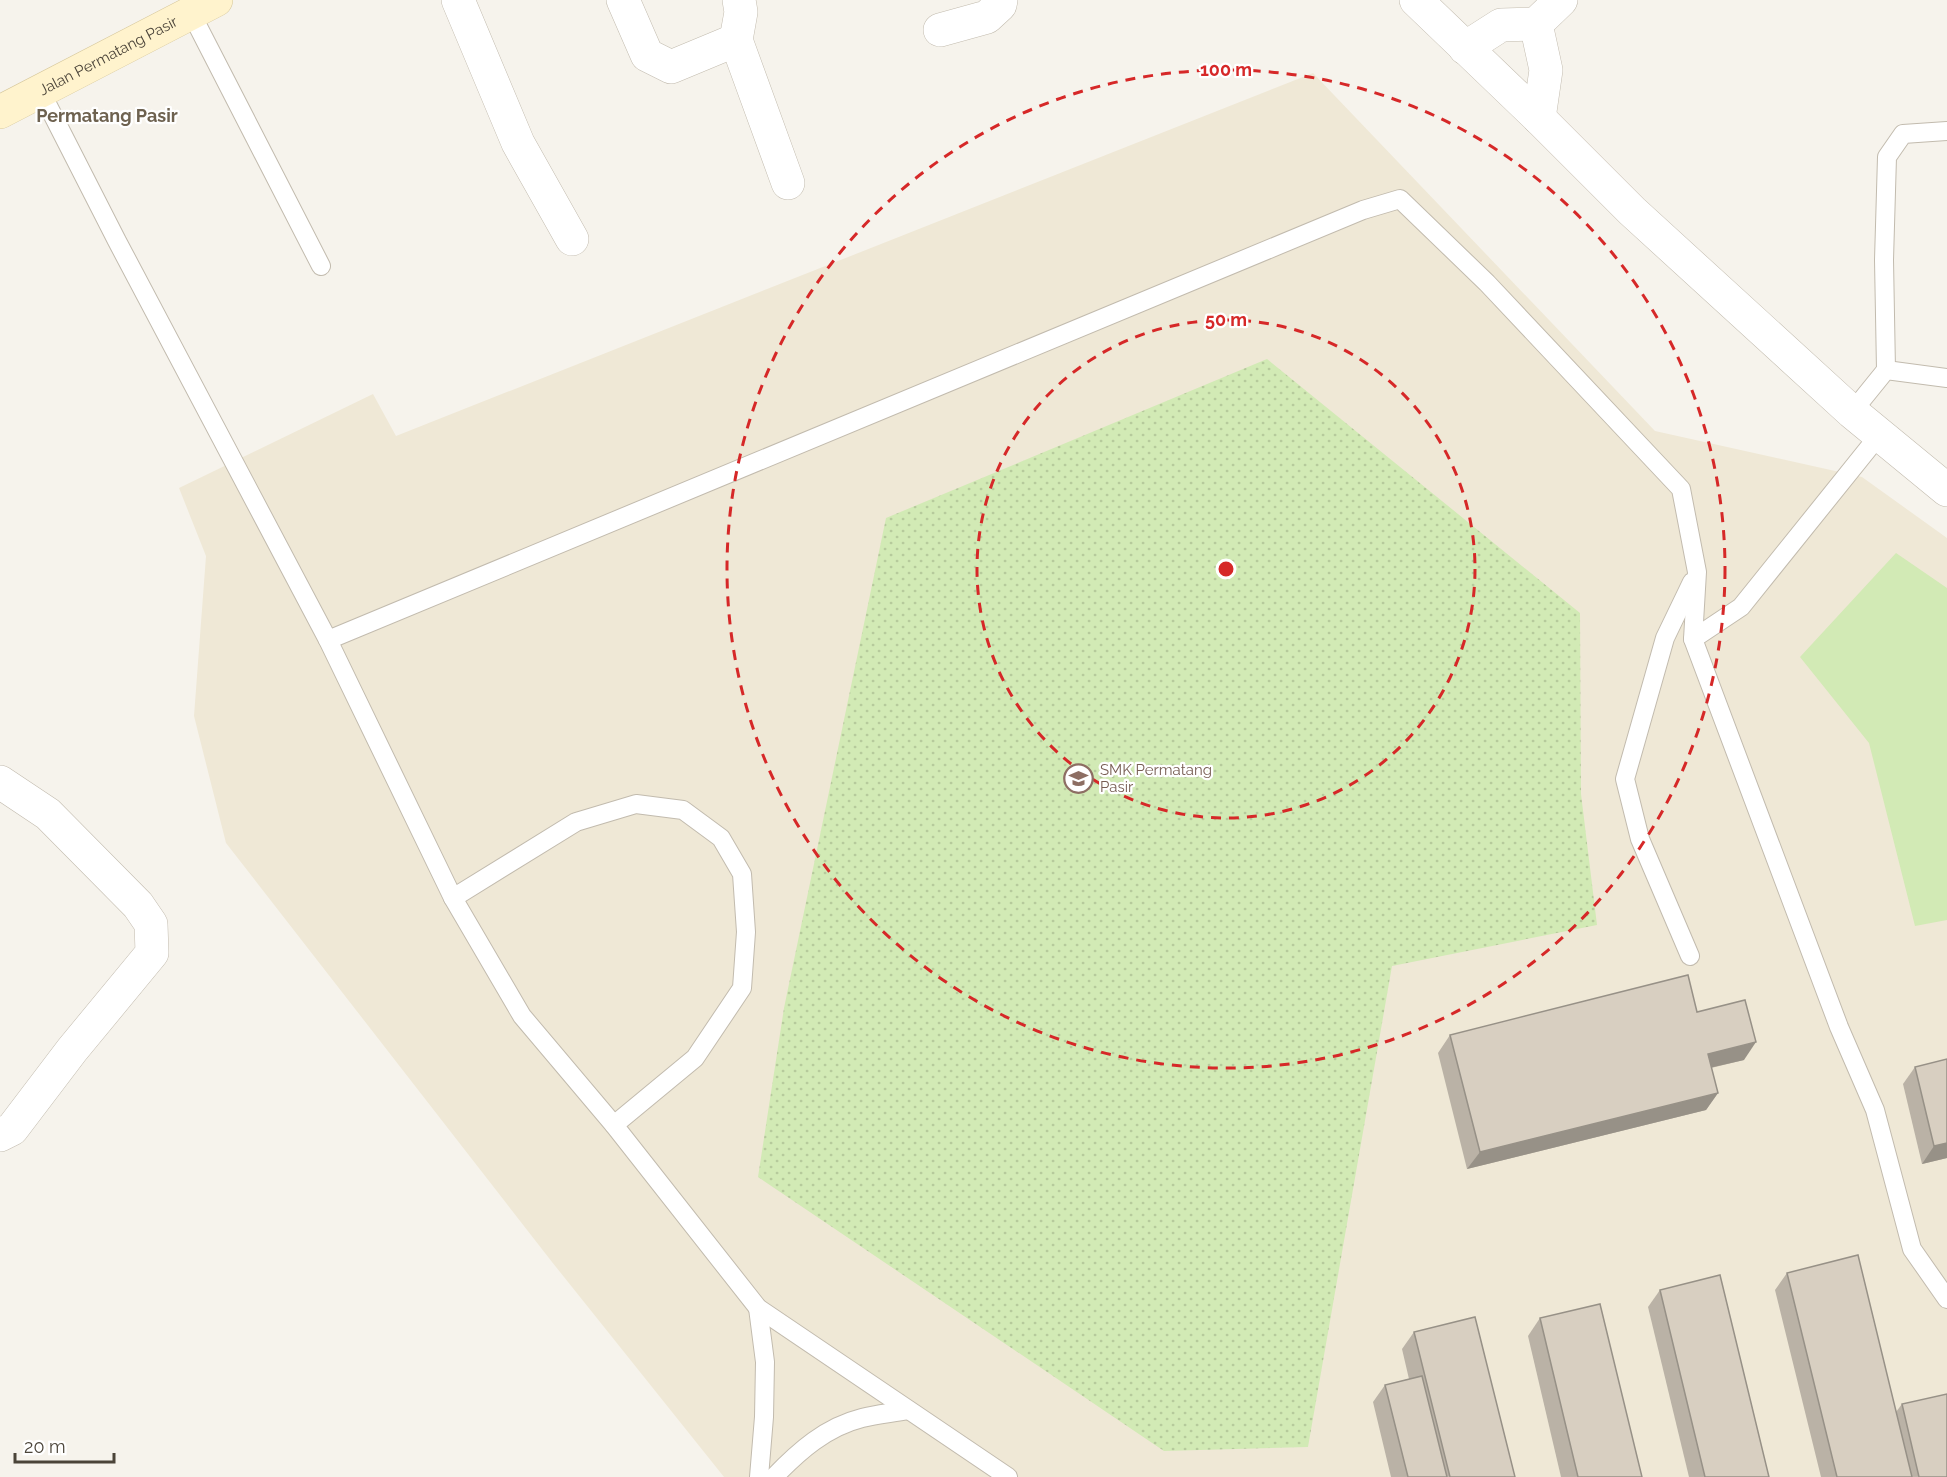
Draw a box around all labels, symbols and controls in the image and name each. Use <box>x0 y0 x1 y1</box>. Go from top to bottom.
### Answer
street label: Jalan Permatang Pasir <box>36 12 181 99</box>
text: 100 m <box>1200 59 1252 80</box>
district label: Permatang Pasir <box>36 105 178 126</box>
text: 50 m <box>1205 309 1247 330</box>
centre of rings <box>1216 559 1236 579</box>
place label: SMK Permatang Pasir <box>1100 761 1212 796</box>
school or university icon: SMK Permatang Pasir <box>1063 763 1095 795</box>
scale bar <box>15 1426 114 1464</box>
text: 20 m <box>24 1436 66 1457</box>

